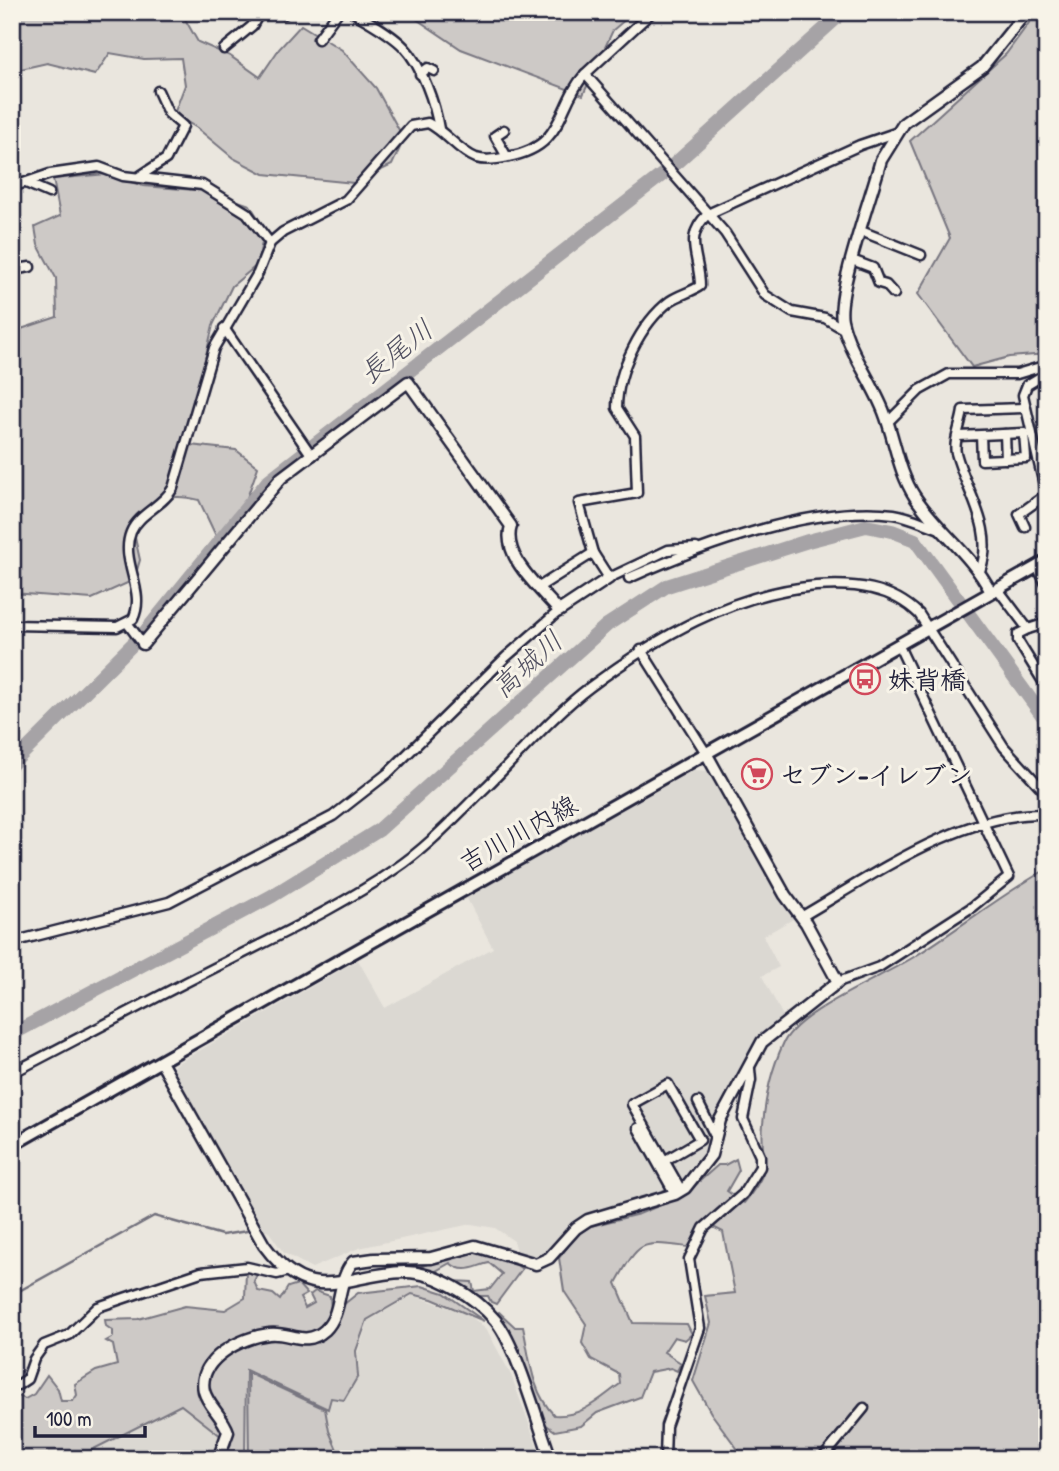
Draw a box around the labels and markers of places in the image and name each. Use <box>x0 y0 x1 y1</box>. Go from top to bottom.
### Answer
bus stop icon: 妹背橋 <box>848 662 882 696</box>
place label: 妹背橋 <box>888 662 966 697</box>
supermarket icon: セブン-イレブン <box>740 757 774 791</box>
place label: セブン-イレブン <box>780 757 973 792</box>

